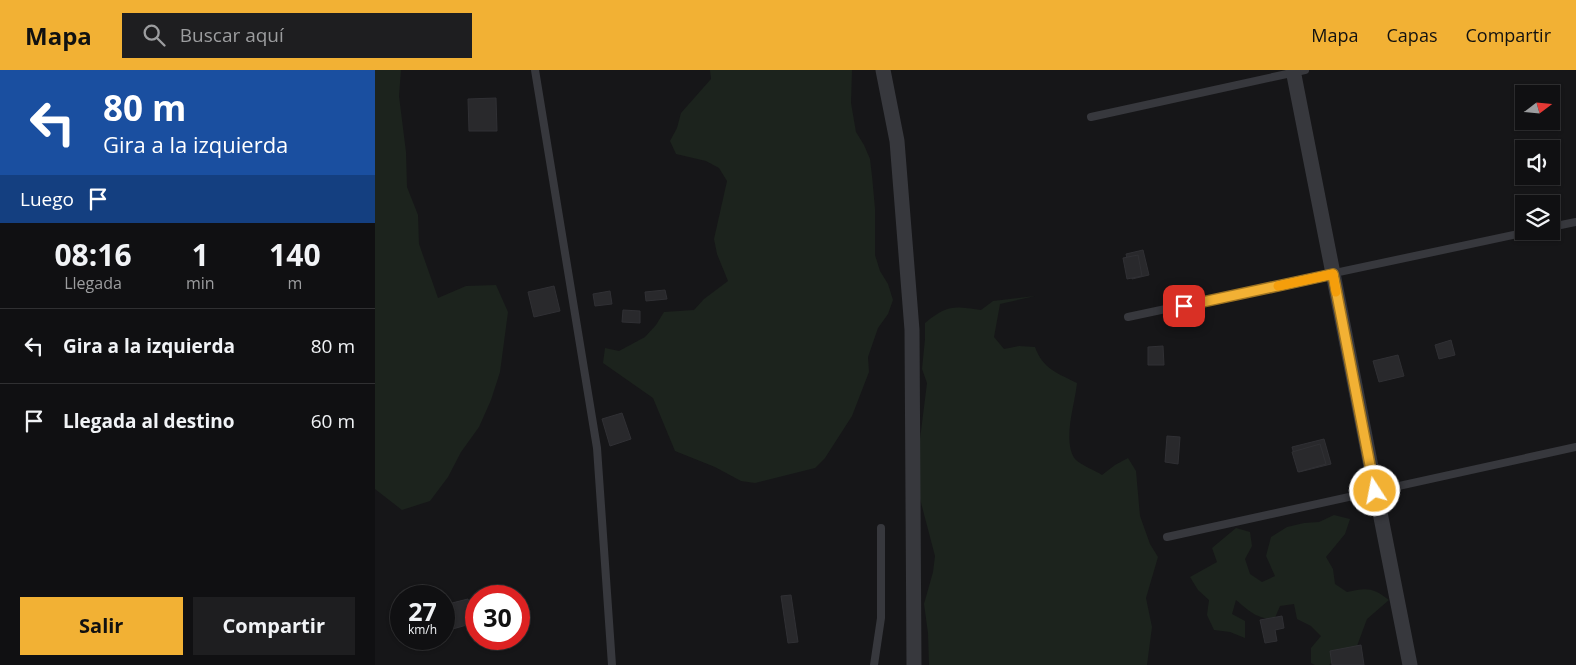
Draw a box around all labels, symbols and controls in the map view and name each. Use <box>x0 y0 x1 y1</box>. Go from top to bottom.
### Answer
search box <box>122 13 472 58</box>
text: Mapa <box>25 19 92 52</box>
icon: search <box>140 21 168 49</box>
text: Buscar aquí <box>180 22 284 48</box>
text: Mapa <box>1311 23 1359 47</box>
text: Capas <box>1387 23 1437 47</box>
text: Compartir <box>1465 23 1551 47</box>
text: 80 m <box>103 84 186 131</box>
north arrow <box>1515 85 1560 130</box>
map controls <box>1515 85 1560 240</box>
icon: left <box>20 90 85 155</box>
text: Gira a la izquierda <box>103 129 288 159</box>
button: sound <box>1515 140 1560 185</box>
icon: arrive <box>84 185 112 213</box>
text: Luego <box>20 186 74 212</box>
button: layers <box>1515 195 1560 240</box>
text: 08:16 <box>54 234 132 275</box>
text: 1 <box>192 234 209 275</box>
text: 140 <box>269 234 321 275</box>
text: Llegada <box>64 272 122 294</box>
text: min <box>186 272 215 294</box>
text: m <box>287 272 302 294</box>
pin <box>1163 285 1205 327</box>
icon: arrive <box>1170 292 1198 320</box>
icon: left <box>20 332 48 360</box>
text: Gira a la izquierda <box>63 333 235 359</box>
text: 80 m <box>311 333 355 359</box>
icon: arrive <box>20 407 48 435</box>
text: Llegada al destino <box>63 408 235 434</box>
text: 60 m <box>311 408 355 434</box>
position arrow <box>1348 464 1400 516</box>
speed limit sign: 30 <box>465 585 530 650</box>
text: 27 <box>408 594 437 628</box>
button: Salir <box>20 597 183 655</box>
button: Compartir <box>193 597 355 655</box>
text: km/h <box>408 621 437 638</box>

